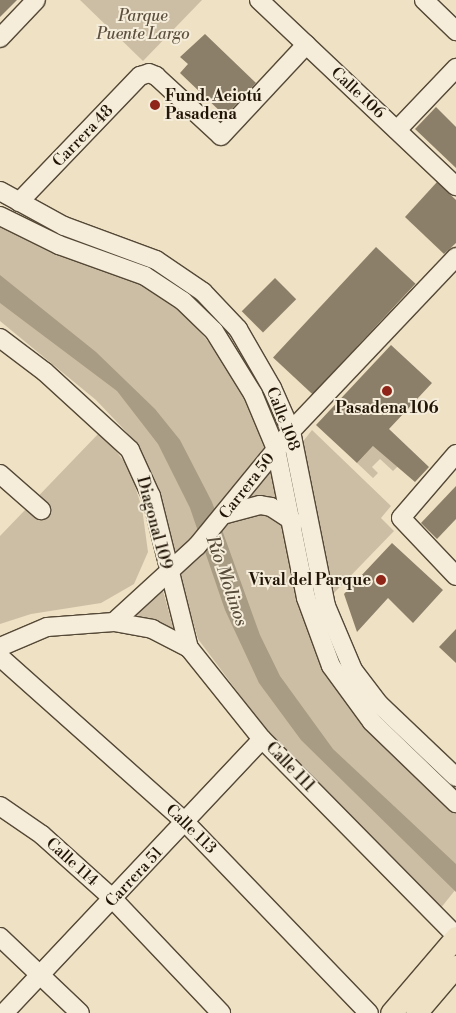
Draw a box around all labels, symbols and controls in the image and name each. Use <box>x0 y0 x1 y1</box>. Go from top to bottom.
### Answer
park label: Parque Puente Largo <box>96 6 190 44</box>
street label: Calle 106 <box>327 63 389 123</box>
place label: Fund. Aeiotú Pasadena <box>165 86 262 124</box>
marker: Fund. Aeiotú Pasadena <box>149 99 161 111</box>
street label: Carrera 48 <box>49 101 117 171</box>
street label: Calle 108 <box>262 384 304 454</box>
marker: Pasadena 106 <box>381 385 393 397</box>
place label: Pasadena 106 <box>335 398 439 418</box>
street label: Carrera 50 <box>215 449 279 523</box>
street label: Diagonal 109 <box>132 474 176 572</box>
water label: Río Molinos <box>200 533 252 629</box>
place label: Vival del Parque <box>249 570 371 590</box>
marker: Vival del Parque <box>375 574 387 586</box>
street label: Calle 111 <box>262 738 318 796</box>
street label: Calle 113 <box>162 800 220 858</box>
street label: Calle 114 <box>42 834 102 890</box>
street label: Carrera 51 <box>101 843 167 911</box>

